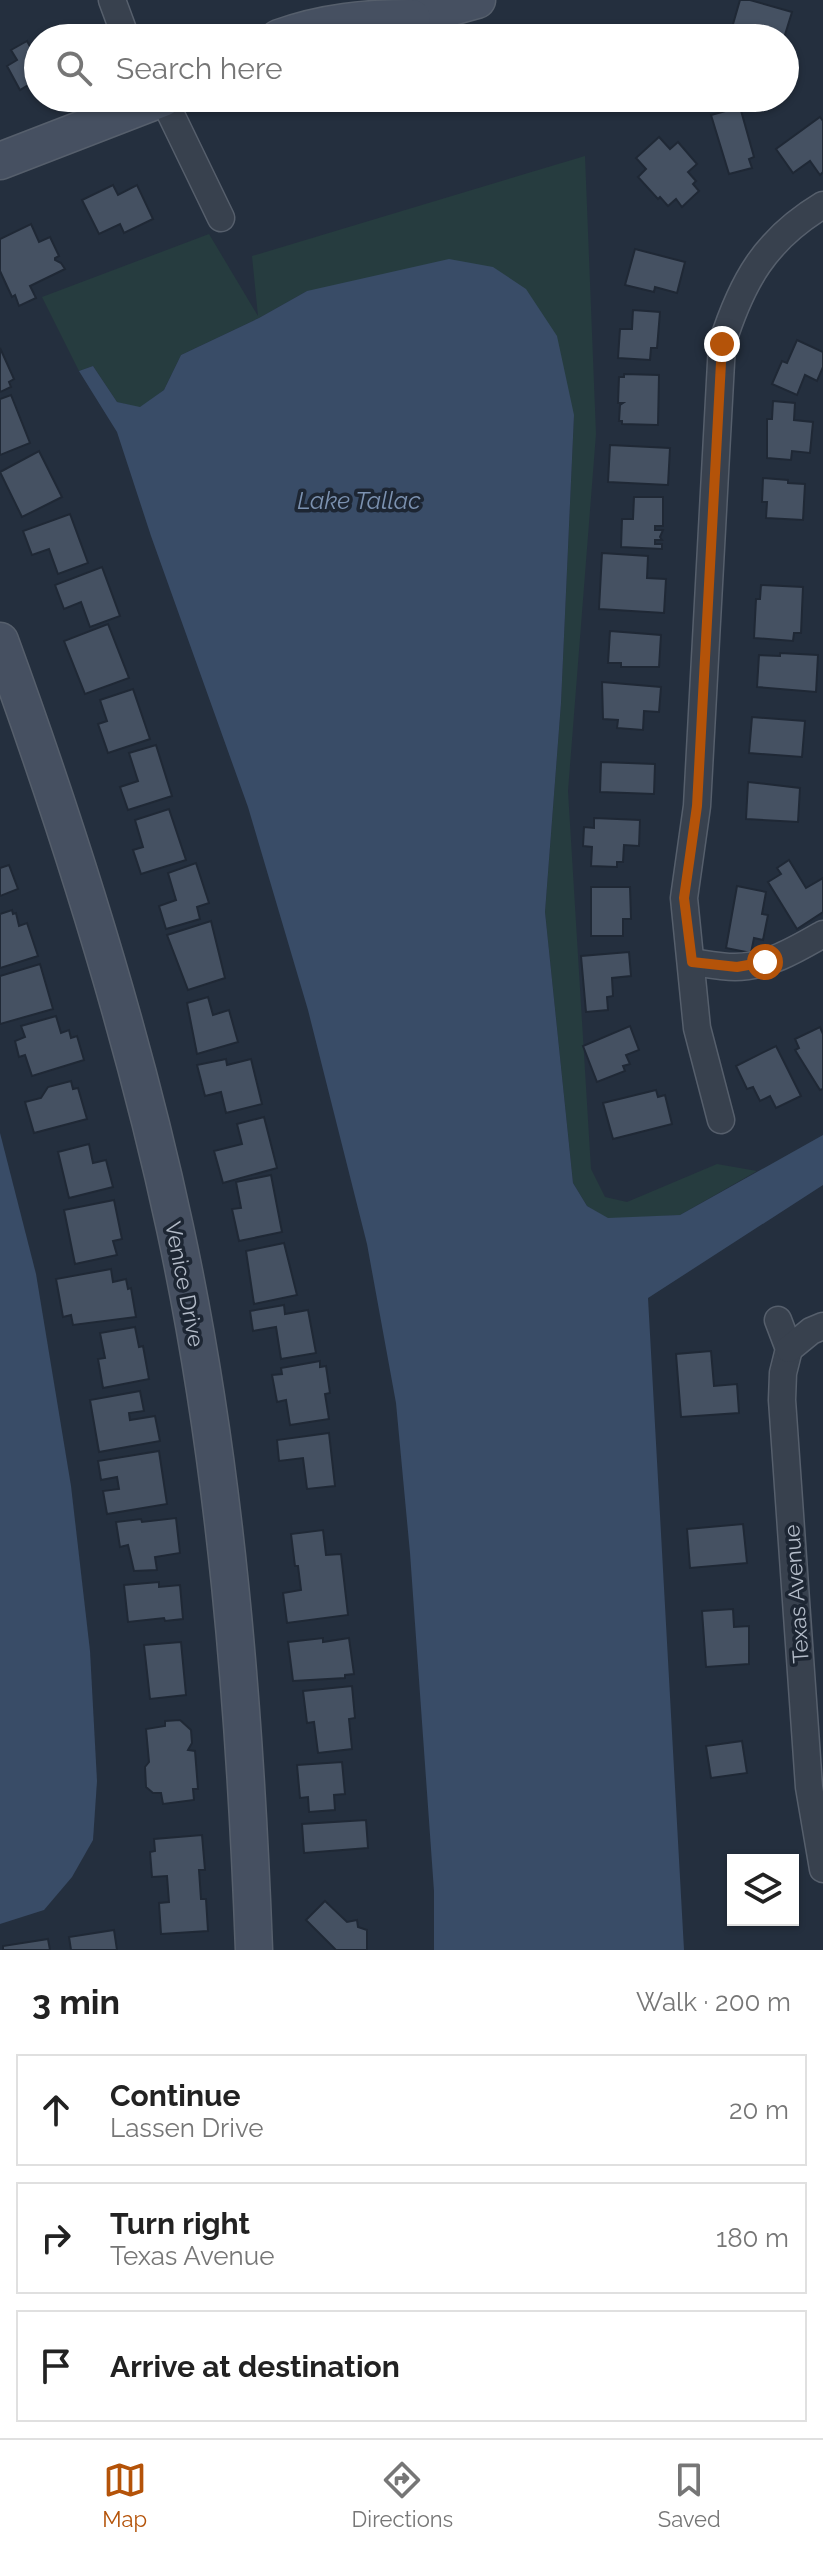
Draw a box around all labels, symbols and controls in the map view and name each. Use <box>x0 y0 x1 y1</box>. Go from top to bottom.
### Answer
search box <box>24 24 799 112</box>
icon: search <box>52 46 96 90</box>
text: Search here <box>116 51 283 86</box>
route end <box>704 326 740 362</box>
water label: Lake Tallac <box>297 486 421 515</box>
route start <box>747 944 783 980</box>
street label: Venice Drive <box>160 1219 210 1349</box>
street label: Texas Avenue <box>778 1524 814 1664</box>
map controls <box>727 1854 799 1926</box>
button: layers <box>727 1854 799 1926</box>
text: 3 min <box>32 1982 120 2022</box>
text: Walk · 200 m <box>636 1987 791 2017</box>
text: Continue <box>110 2078 241 2113</box>
icon: ahead <box>34 2088 78 2132</box>
text: 20 m <box>729 2095 789 2125</box>
text: Lassen Drive <box>110 2113 264 2143</box>
text: Turn right <box>110 2206 250 2241</box>
icon: right <box>34 2216 78 2260</box>
text: 180 m <box>716 2223 789 2253</box>
text: Texas Avenue <box>110 2241 274 2271</box>
icon: arrive <box>34 2344 78 2388</box>
text: Arrive at destination <box>110 2349 400 2384</box>
tab: Map <box>102 2458 147 2532</box>
tab: Directions <box>352 2458 453 2532</box>
tab: Saved <box>658 2458 721 2532</box>

